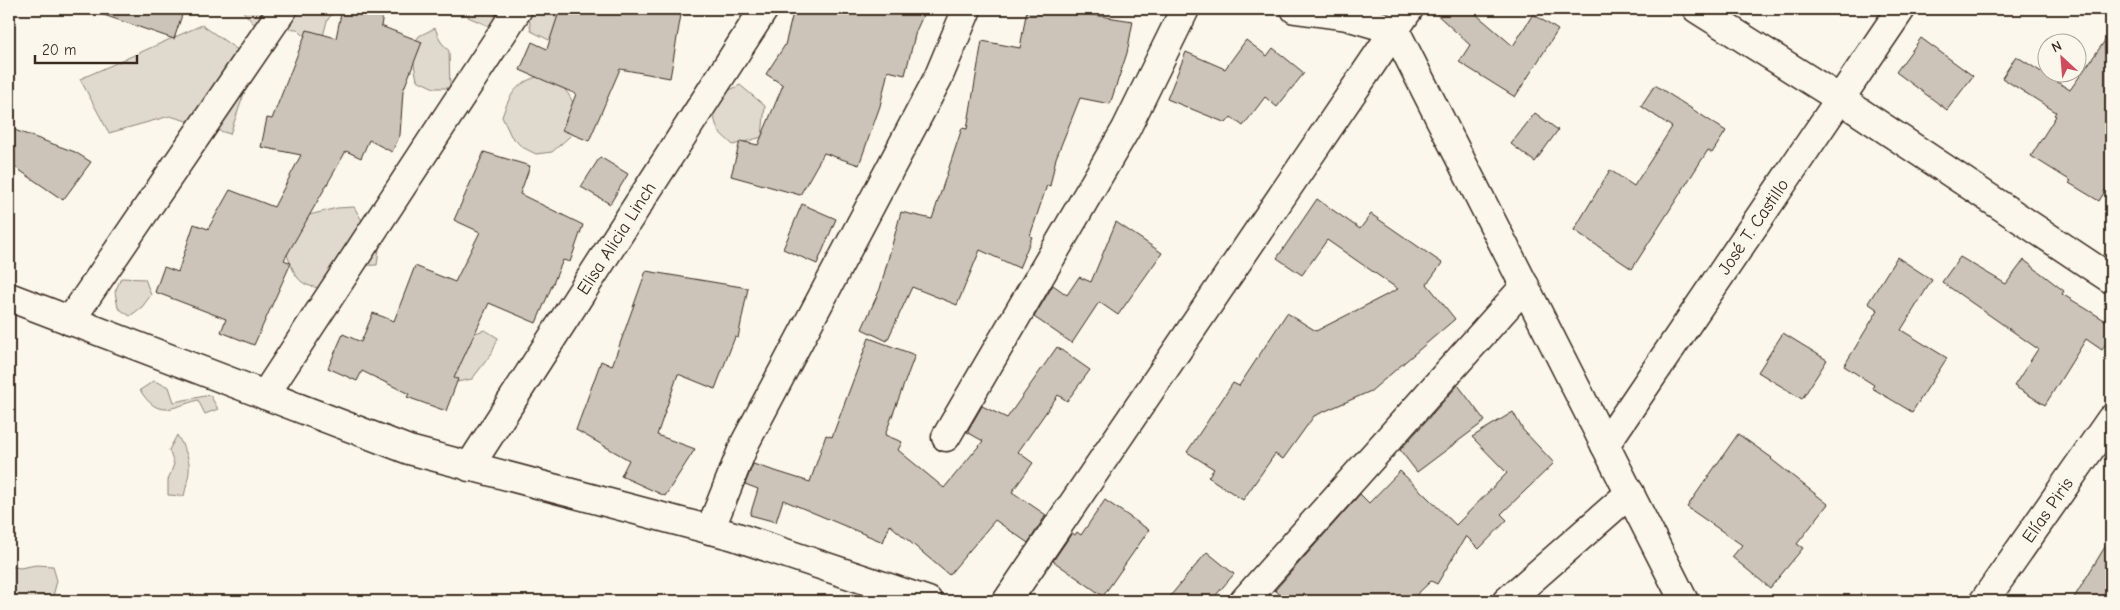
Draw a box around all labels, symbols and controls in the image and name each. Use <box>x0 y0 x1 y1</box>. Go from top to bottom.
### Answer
scale bar <box>35 32 138 64</box>
north arrow <box>2038 32 2088 82</box>
text: N <box>2049 37 2064 56</box>
text: 20 m <box>42 41 76 59</box>
street label: José T. Castillo <box>1714 175 1794 279</box>
street label: Elisa Alicia Linch <box>573 178 661 299</box>
street label: Elías Piris <box>2018 474 2078 547</box>

